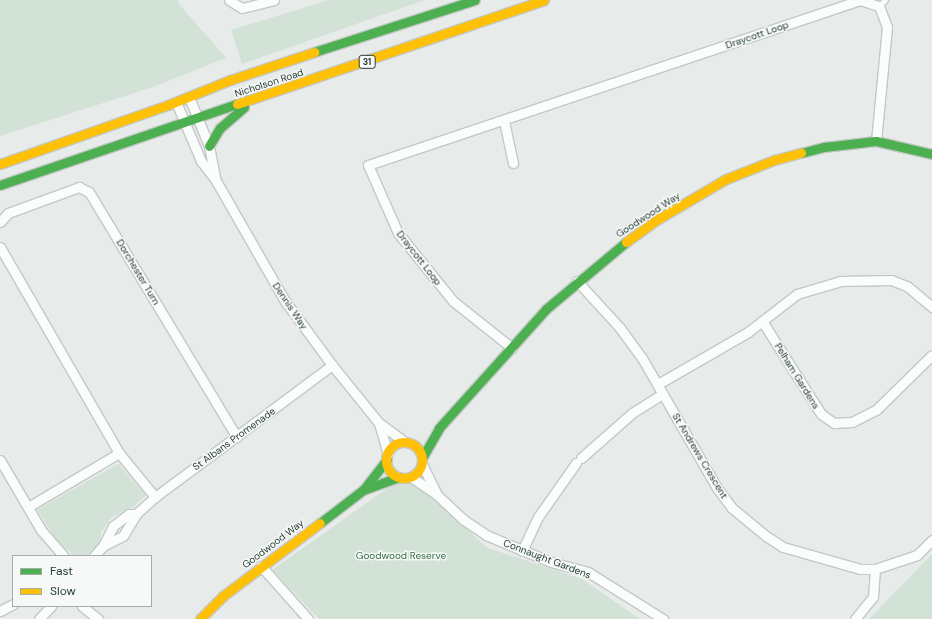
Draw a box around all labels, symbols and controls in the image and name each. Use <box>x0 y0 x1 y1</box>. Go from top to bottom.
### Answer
street label: Draycott Loop <box>724 19 790 51</box>
road number: 31 <box>358 55 376 69</box>
street label: Nicholson Road <box>233 66 305 100</box>
street label: Goodwood Way <box>614 190 682 240</box>
street label: Draycott Loop <box>394 228 444 288</box>
street label: Dorchester Turn <box>114 237 162 307</box>
street label: Dennis Way <box>270 280 310 332</box>
street label: Pelham Gardens <box>772 341 822 411</box>
street label: St Albans Promenade <box>190 405 278 473</box>
street label: St Andrews Crescent <box>670 411 730 501</box>
street label: Goodwood Way <box>240 517 306 571</box>
street label: Connaught Gardens <box>501 537 593 581</box>
park label: Goodwood Reserve <box>356 550 446 562</box>
legend <box>12 555 152 607</box>
text: Fast <box>50 563 73 579</box>
text: Slow <box>50 583 76 599</box>

